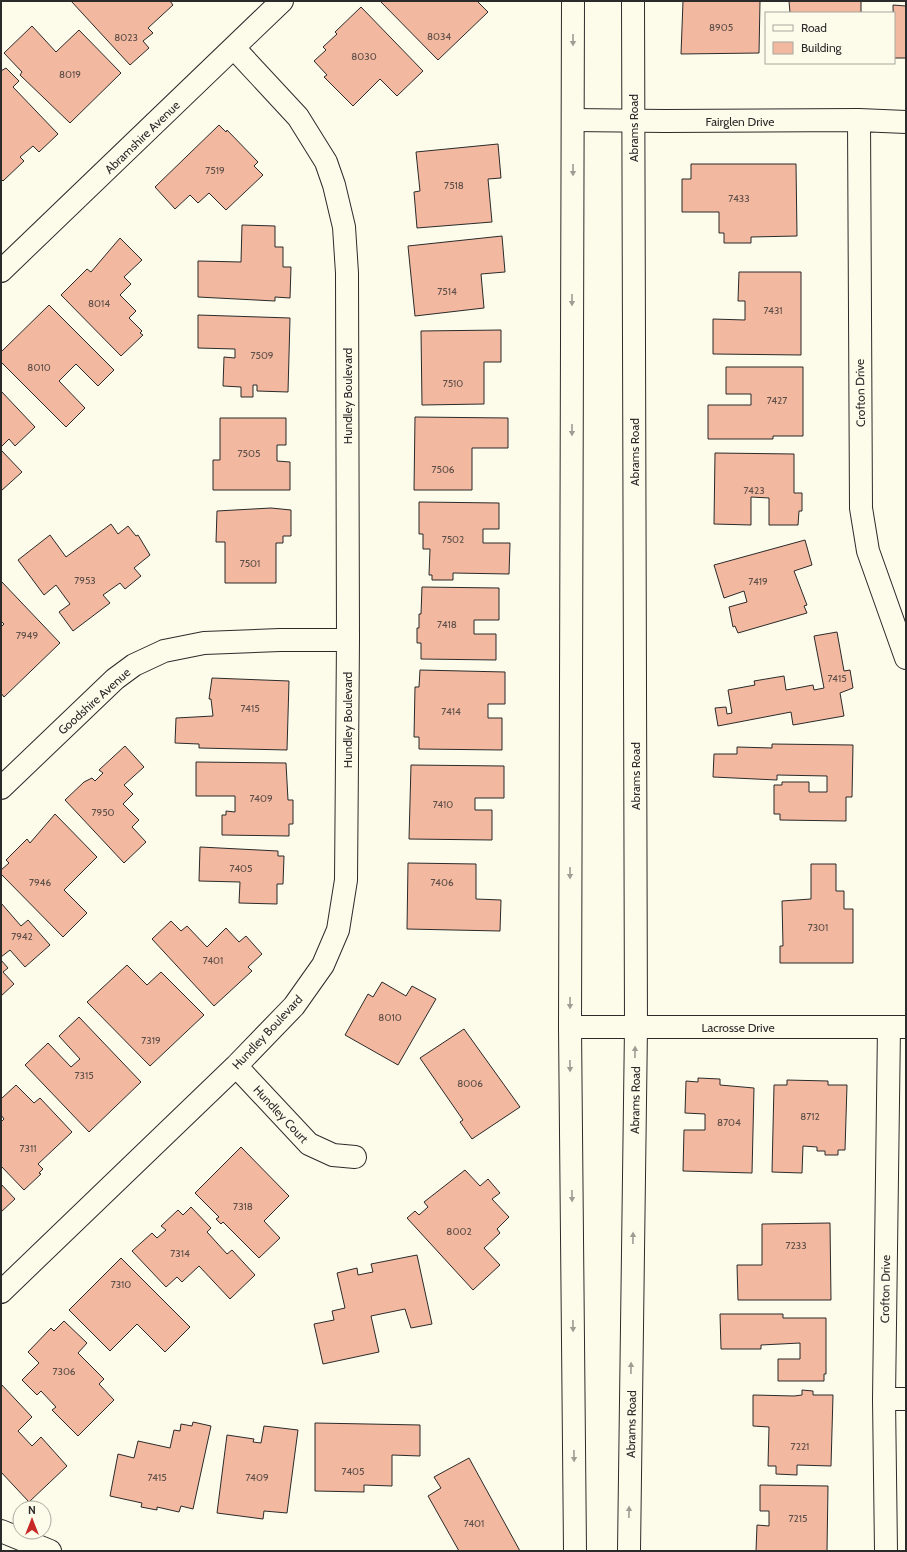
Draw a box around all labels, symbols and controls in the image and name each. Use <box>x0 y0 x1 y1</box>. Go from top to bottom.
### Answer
legend <box>765 12 895 64</box>
text: Road <box>801 20 827 35</box>
house number: 8905 <box>709 21 733 34</box>
house number: 8034 <box>427 30 451 43</box>
house number: 8023 <box>114 31 138 44</box>
one-way arrow <box>570 34 576 47</box>
text: Building <box>801 40 843 55</box>
house number: 8030 <box>351 50 377 63</box>
house number: 8019 <box>59 68 81 81</box>
street label: Abrams Road <box>626 94 641 162</box>
street label: Abramshire Avenue <box>101 97 183 177</box>
street label: Fairglen Drive <box>706 114 774 129</box>
house number: 7519 <box>205 164 225 177</box>
one-way arrow <box>570 164 576 177</box>
house number: 7518 <box>444 179 464 192</box>
house number: 7433 <box>728 192 750 205</box>
house number: 7514 <box>437 285 457 298</box>
one-way arrow <box>569 294 575 307</box>
house number: 8014 <box>88 297 110 310</box>
house number: 7431 <box>763 304 783 317</box>
street label: Hundley Boulevard <box>340 348 355 444</box>
house number: 7509 <box>250 349 274 362</box>
street label: Crofton Drive <box>852 359 868 427</box>
house number: 8010 <box>27 361 51 374</box>
house number: 7510 <box>443 377 463 390</box>
house number: 7427 <box>767 394 787 407</box>
street label: Abrams Road <box>627 418 642 486</box>
one-way arrow <box>569 424 575 437</box>
house number: 7505 <box>238 447 260 460</box>
house number: 7506 <box>431 463 455 476</box>
house number: 7423 <box>743 484 765 497</box>
house number: 7502 <box>442 533 464 546</box>
house number: 7501 <box>240 557 260 570</box>
house number: 7953 <box>74 574 96 587</box>
house number: 7419 <box>748 575 768 588</box>
house number: 7418 <box>437 618 457 631</box>
house number: 7949 <box>16 629 38 642</box>
street label: Goodshire Avenue <box>55 665 133 737</box>
street label: Hundley Boulevard <box>340 672 355 768</box>
house number: 7415 <box>827 672 847 685</box>
house number: 7415 <box>240 702 260 715</box>
house number: 7414 <box>441 705 461 718</box>
street label: Abrams Road <box>628 742 643 810</box>
house number: 7409 <box>249 792 273 805</box>
house number: 7410 <box>433 798 453 811</box>
house number: 7950 <box>91 806 115 819</box>
house number: 7405 <box>230 862 252 875</box>
one-way arrow <box>567 867 573 880</box>
house number: 7946 <box>29 876 51 889</box>
house number: 7406 <box>430 876 454 889</box>
house number: 7301 <box>808 921 828 934</box>
house number: 7942 <box>11 930 33 943</box>
house number: 7401 <box>203 954 223 967</box>
street label: Hundley Boulevard <box>229 992 305 1072</box>
one-way arrow <box>567 997 573 1010</box>
house number: 8010 <box>378 1011 402 1024</box>
street label: Lacrosse Drive <box>701 1020 775 1035</box>
house number: 7319 <box>141 1034 161 1047</box>
one-way arrow <box>632 1045 638 1058</box>
one-way arrow <box>567 1060 573 1073</box>
street label: Abrams Road <box>627 1066 643 1134</box>
house number: 7315 <box>74 1069 94 1082</box>
house number: 8006 <box>457 1077 483 1090</box>
street label: Hundley Court <box>250 1082 312 1146</box>
house number: 8712 <box>800 1110 820 1123</box>
house number: 8704 <box>717 1116 741 1129</box>
house number: 7311 <box>20 1142 36 1155</box>
one-way arrow <box>568 1190 575 1202</box>
house number: 7318 <box>233 1200 253 1213</box>
house number: 8002 <box>446 1225 472 1238</box>
one-way arrow <box>630 1231 636 1244</box>
house number: 7233 <box>785 1239 807 1252</box>
house number: 7314 <box>170 1247 190 1260</box>
street label: Crofton Drive <box>877 1255 893 1323</box>
house number: 7310 <box>111 1278 131 1291</box>
one-way arrow <box>570 1320 576 1333</box>
one-way arrow <box>628 1361 634 1374</box>
house number: 7306 <box>52 1365 76 1378</box>
street label: Abrams Road <box>623 1390 639 1458</box>
house number: 7221 <box>791 1440 809 1453</box>
one-way arrow <box>571 1450 577 1463</box>
house number: 7405 <box>342 1465 364 1478</box>
house number: 7415 <box>147 1471 167 1484</box>
house number: 7409 <box>245 1471 269 1484</box>
north arrow <box>12 1500 52 1540</box>
text: N <box>28 1503 36 1517</box>
one-way arrow <box>626 1506 633 1518</box>
house number: 7215 <box>789 1512 807 1525</box>
house number: 7401 <box>464 1517 484 1530</box>

